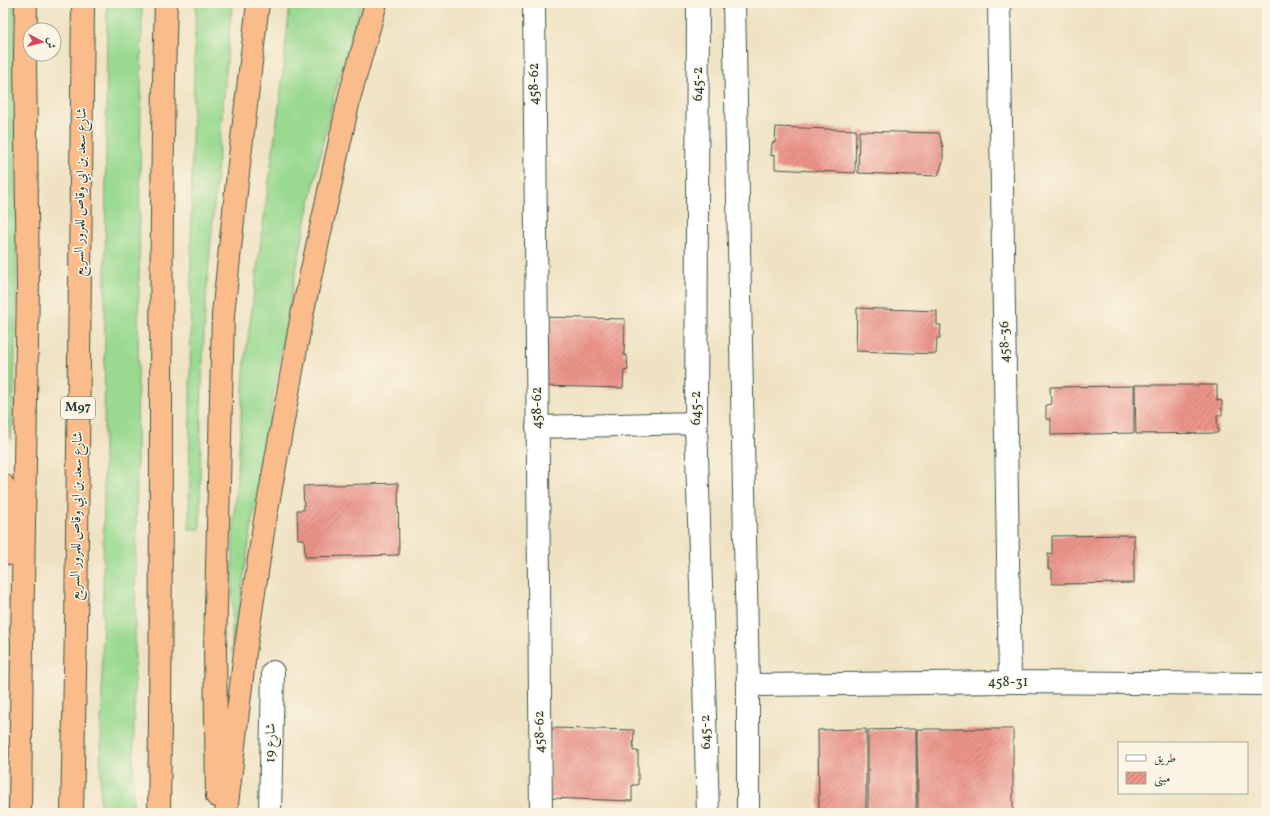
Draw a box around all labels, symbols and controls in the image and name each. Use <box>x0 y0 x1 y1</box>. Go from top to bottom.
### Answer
north arrow <box>22 22 62 62</box>
text: ش <box>42 37 59 49</box>
street label: 458-62 <box>525 63 544 105</box>
street label: 645-2 <box>689 67 708 101</box>
street label: شارع سعد بن ابي وقاص للمرور السريع <box>70 107 95 277</box>
street label: 458-36 <box>995 321 1015 363</box>
street label: 458-62 <box>528 387 547 429</box>
street label: 645-2 <box>687 391 706 425</box>
road number: M97 <box>61 397 95 419</box>
street label: شارع سعد بن ابي وقاص للمرور السريع <box>66 431 91 601</box>
street label: 458-31 <box>988 673 1028 692</box>
street label: 458-62 <box>530 711 550 753</box>
street label: 645-2 <box>696 714 716 750</box>
street label: شارع 19 <box>261 723 282 763</box>
legend <box>1118 742 1248 794</box>
text: طريق <box>1154 751 1176 767</box>
text: مبنى <box>1154 771 1170 787</box>

